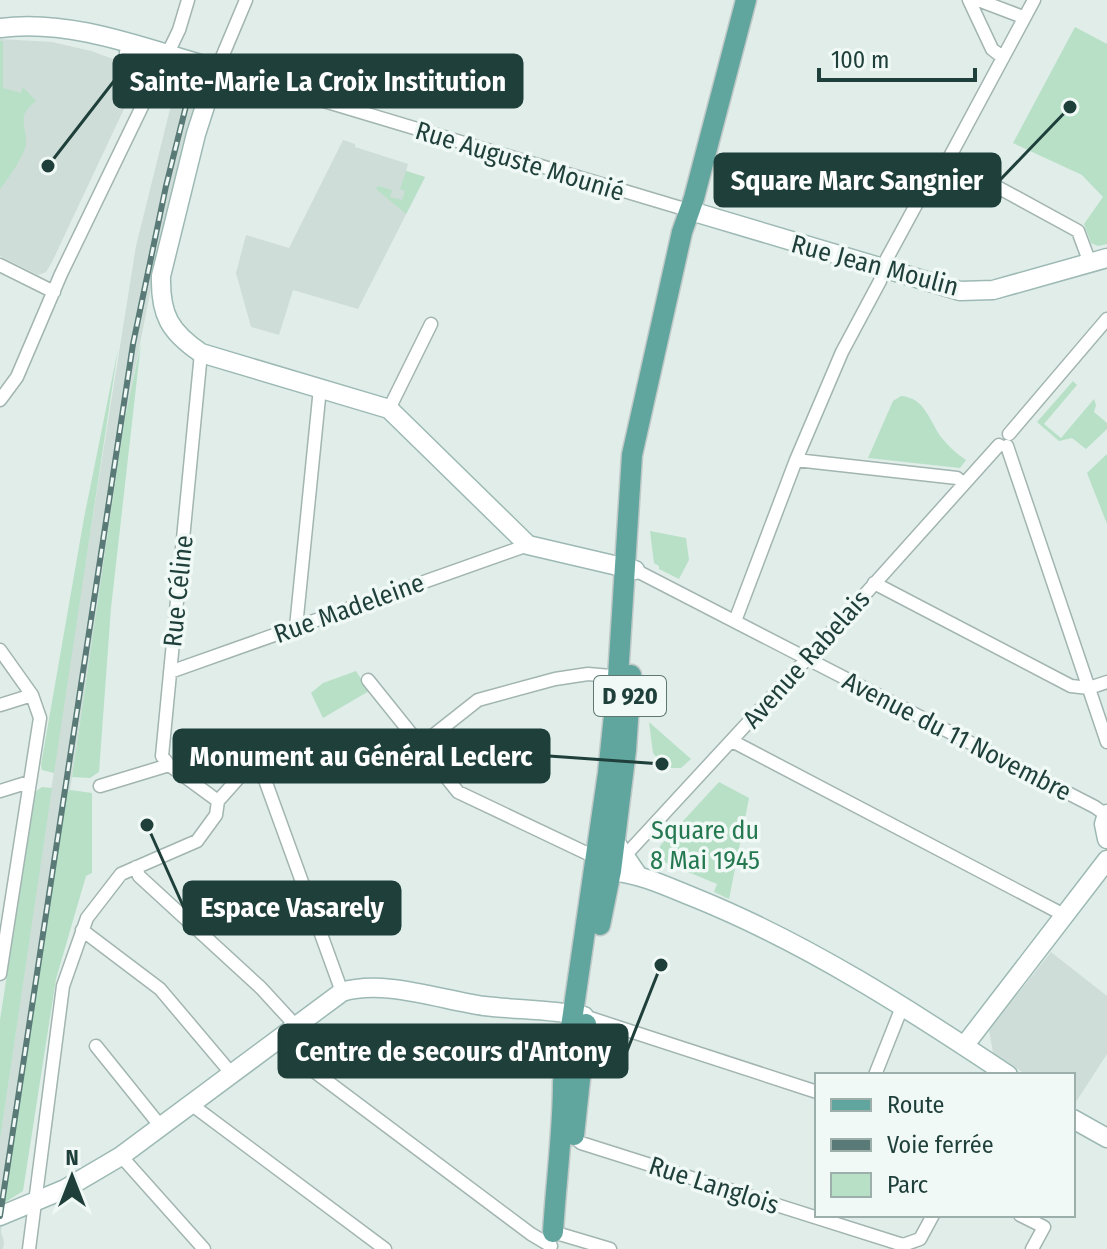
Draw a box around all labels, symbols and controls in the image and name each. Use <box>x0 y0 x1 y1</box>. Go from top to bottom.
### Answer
scale bar <box>819 32 975 82</box>
text: 100 m <box>831 46 889 74</box>
callout: Sainte-Marie La Croix Institution <box>114 55 522 107</box>
text: Sainte-Marie La Croix Institution <box>130 65 506 98</box>
street label: Rue Auguste Mounié <box>412 115 628 208</box>
callout: Square Marc Sangnier <box>715 154 1000 206</box>
text: Square Marc Sangnier <box>731 164 984 197</box>
street label: Rue Jean Moulin <box>788 228 962 303</box>
street label: Rue Céline <box>157 534 200 648</box>
street label: Rue Madeleine <box>270 567 428 650</box>
street label: Avenue Rabelais <box>736 584 876 735</box>
street label: Avenue du 11 Novembre <box>837 665 1076 808</box>
road number: D 920 <box>594 676 666 716</box>
callout: Monument au Général Leclerc <box>174 730 549 782</box>
text: Monument au Général Leclerc <box>190 740 533 773</box>
park label: Square du 8 Mai 1945 <box>650 815 760 876</box>
callout: Espace Vasarely <box>184 882 400 934</box>
text: Espace Vasarely <box>200 891 385 924</box>
callout: Centre de secours d'Antony <box>279 1025 627 1077</box>
text: Centre de secours d'Antony <box>295 1035 612 1068</box>
legend <box>815 1073 1075 1217</box>
text: Route <box>887 1091 944 1119</box>
text: Voie ferrée <box>887 1131 994 1159</box>
north arrow <box>32 1137 112 1217</box>
text: N <box>65 1144 79 1171</box>
street label: Rue Langlois <box>645 1150 783 1221</box>
text: Parc <box>887 1171 928 1199</box>

